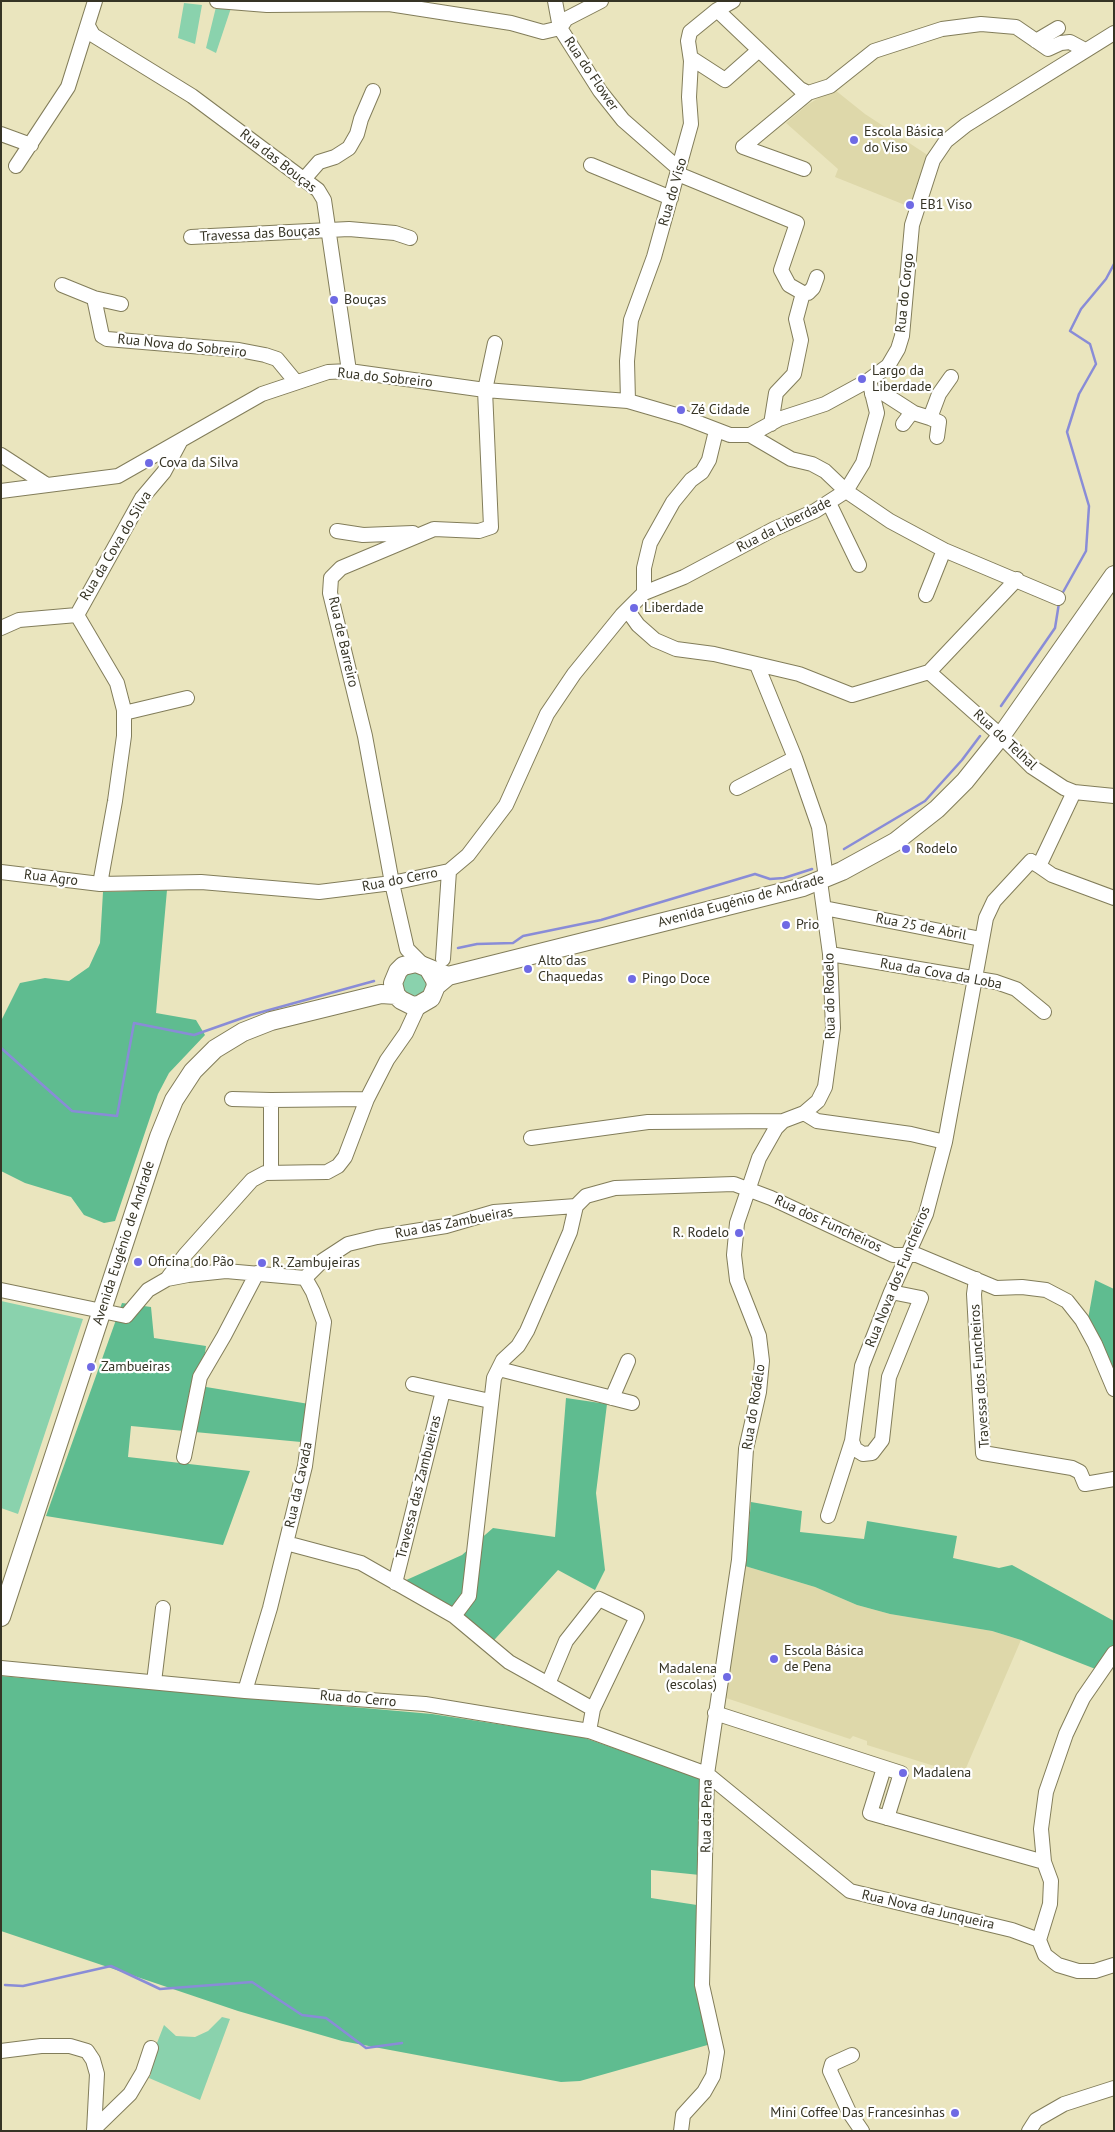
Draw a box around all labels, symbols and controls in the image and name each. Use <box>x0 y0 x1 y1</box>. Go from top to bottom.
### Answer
street label: Rua do Flower <box>560 34 622 114</box>
place label: Escola Básica do Viso <box>864 124 944 156</box>
street label: Rua das Bouças <box>236 126 320 196</box>
marker: Escola Básica do Viso <box>848 134 860 146</box>
street label: Rua do Viso <box>655 156 691 228</box>
place label: EB1 Viso <box>920 197 972 213</box>
marker: EB1 Viso <box>904 199 916 211</box>
street label: Travessa das Bouças <box>199 222 321 246</box>
street label: Rua do Corgo <box>892 252 918 334</box>
place label: Bouças <box>344 292 386 308</box>
marker: Bouças <box>328 294 340 306</box>
street label: Rua Nova do Sobreiro <box>117 331 247 361</box>
place label: Largo da Liberdade <box>872 363 932 396</box>
street label: Rua do Sobreiro <box>337 365 433 391</box>
marker: Largo da Liberdade <box>856 373 868 385</box>
place label: Zé Cidade <box>691 402 750 418</box>
marker: Zé Cidade <box>675 404 687 416</box>
place label: Cova da Silva <box>159 455 238 471</box>
marker: Cova da Silva <box>143 457 155 469</box>
street label: Rua da Cova do Silva <box>77 488 155 604</box>
street label: Rua da Liberdade <box>734 494 834 556</box>
street label: Rua de Barreiro <box>324 595 362 689</box>
place label: Liberdade <box>644 600 704 616</box>
marker: Liberdade <box>628 602 640 614</box>
street label: Rua do Telhal <box>970 706 1040 774</box>
place label: Rodelo <box>916 841 957 857</box>
marker: Rodelo <box>900 843 912 855</box>
street label: Rua do Cerro <box>361 864 439 896</box>
street label: Rua Agro <box>23 866 79 890</box>
street label: Avenida Eugénio de Andrade <box>656 871 826 931</box>
street label: Rua 25 de Abril <box>874 910 968 944</box>
place label: Prio <box>796 917 819 933</box>
marker: Prio <box>780 919 792 931</box>
place label: Alto das Chaquedas <box>538 953 603 986</box>
street label: Rua do Rodelo <box>821 953 839 1039</box>
street label: Rua da Cova da Loba <box>879 955 1003 993</box>
marker: Alto das Chaquedas <box>522 963 534 975</box>
place label: Pingo Doce <box>642 971 710 987</box>
marker: Pingo Doce <box>626 973 638 985</box>
street label: Avenida Eugénio de Andrade <box>90 1159 158 1327</box>
street label: Rua dos Funcheiros <box>772 1192 884 1256</box>
street label: Rua das Zambueiras <box>394 1203 514 1243</box>
street label: Rua Nova dos Funcheiros <box>862 1204 934 1350</box>
place label: R. Rodelo <box>673 1225 729 1241</box>
marker: R. Rodelo <box>733 1227 745 1239</box>
place label: Oficina do Pão <box>148 1254 234 1270</box>
place label: R. Zambujeiras <box>272 1255 360 1271</box>
marker: Oficina do Pão <box>132 1256 144 1268</box>
marker: R. Zambujeiras <box>256 1257 268 1269</box>
street label: Travessa dos Funcheiros <box>967 1303 993 1449</box>
place label: Zambueiras <box>101 1359 170 1375</box>
marker: Zambueiras <box>85 1361 97 1373</box>
street label: Rua do Rodelo <box>739 1363 769 1451</box>
street label: Travessa das Zambueiras <box>393 1413 445 1561</box>
street label: Rua da Cavada <box>282 1440 316 1530</box>
place label: Escola Básica de Pena <box>784 1643 864 1675</box>
marker: Escola Básica de Pena <box>768 1653 780 1665</box>
place label: Madalena (escolas) <box>659 1661 717 1694</box>
marker: Madalena (escolas) <box>721 1671 733 1683</box>
street label: Rua do Cerro <box>319 1687 397 1711</box>
place label: Madalena <box>913 1765 971 1781</box>
marker: Madalena <box>897 1767 909 1779</box>
street label: Rua da Pena <box>698 1779 716 1853</box>
street label: Rua Nova da Junqueira <box>860 1887 996 1933</box>
place label: Mini Coffee Das Francesinhas <box>770 2105 945 2121</box>
marker: Mini Coffee Das Francesinhas <box>949 2107 961 2119</box>

